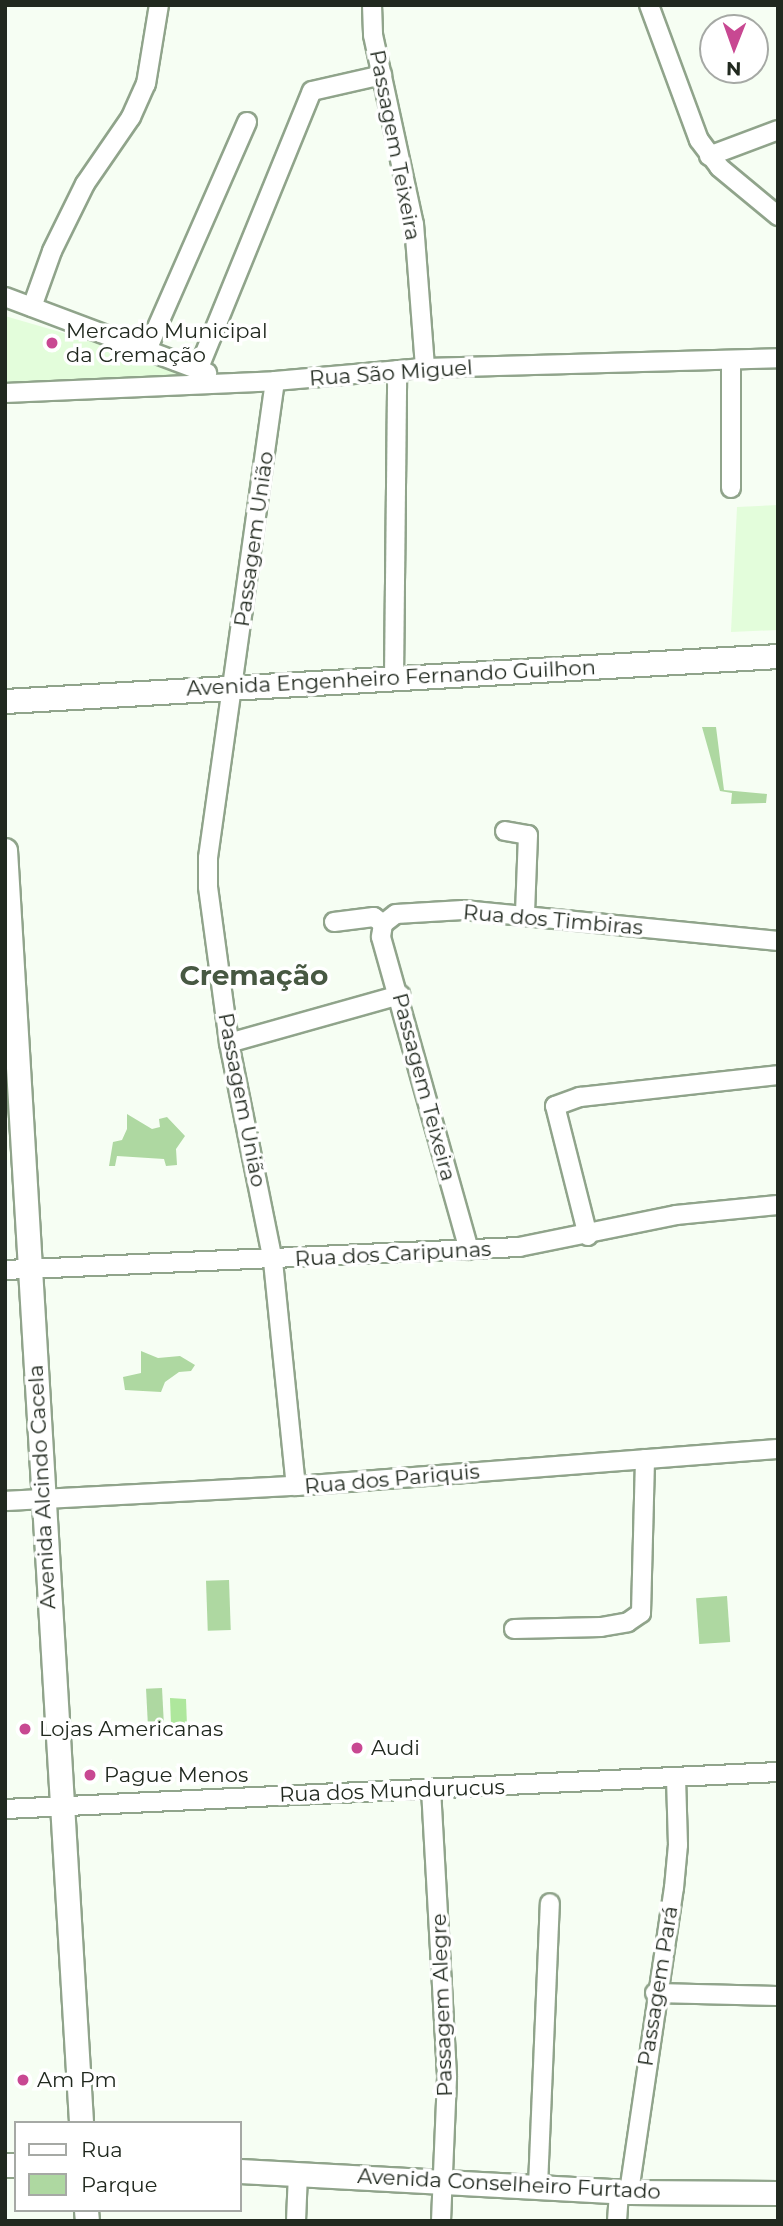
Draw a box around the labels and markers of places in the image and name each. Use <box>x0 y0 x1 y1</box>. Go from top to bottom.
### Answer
place label: Mercado Municipal da Cremação <box>66 318 268 368</box>
marker: Mercado Municipal da Cremação <box>44 335 60 351</box>
place label: Lojas Americanas <box>39 1716 223 1742</box>
marker: Lojas Americanas <box>17 1721 33 1737</box>
place label: Audi <box>371 1735 420 1761</box>
marker: Audi <box>349 1740 365 1756</box>
place label: Pague Menos <box>104 1762 248 1788</box>
marker: Pague Menos <box>82 1767 98 1783</box>
place label: Am Pm <box>37 2067 117 2093</box>
marker: Am Pm <box>15 2072 31 2088</box>

